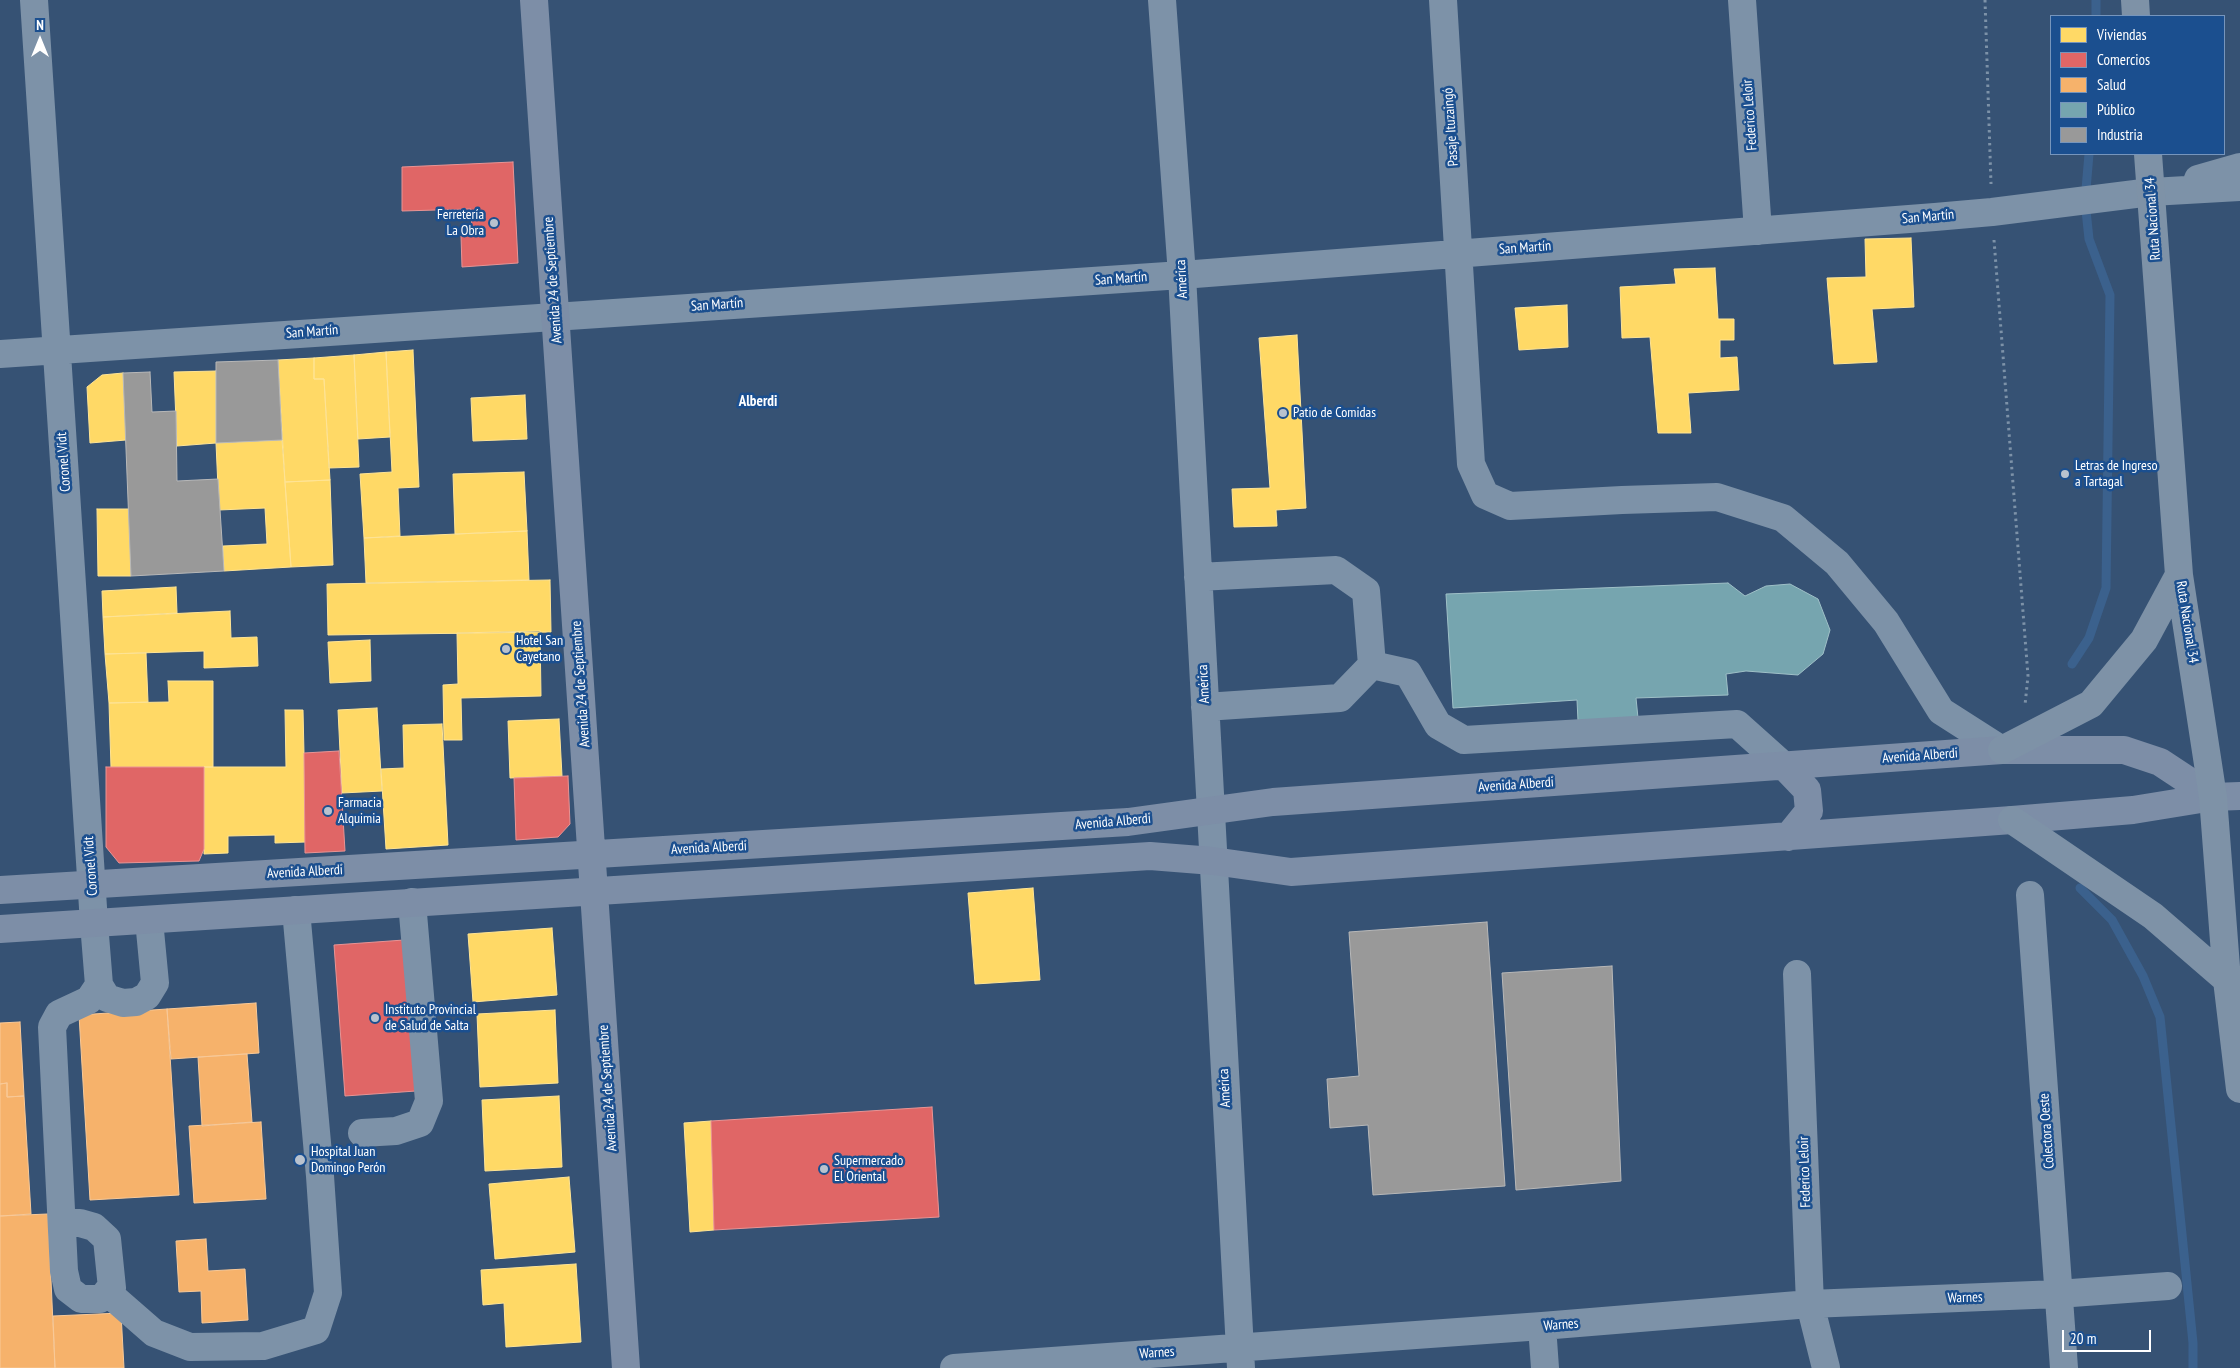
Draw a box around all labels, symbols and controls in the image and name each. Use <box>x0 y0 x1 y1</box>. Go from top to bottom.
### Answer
north arrow <box>15 15 65 65</box>
legend <box>2050 15 2225 155</box>
text: N <box>36 16 44 34</box>
text: Viviendas <box>2097 25 2147 44</box>
text: Comercios <box>2097 50 2150 69</box>
text: Salud <box>2097 75 2126 94</box>
street label: Federico Leloir <box>1739 79 1761 151</box>
street label: Pasaje Ituzaingó <box>1440 87 1462 167</box>
text: Público <box>2097 100 2135 119</box>
text: Industria <box>2097 125 2143 144</box>
street label: Ruta Nacional 34 <box>2142 177 2164 261</box>
street label: San Martín <box>1901 206 1955 228</box>
place label: Ferretería La Obra <box>437 207 484 240</box>
street label: Avenida 24 de Septiembre <box>540 216 566 344</box>
marker: Ferretería La Obra <box>488 217 500 229</box>
street label: San Martín <box>1498 238 1552 258</box>
street label: América <box>1173 259 1191 299</box>
street label: San Martín <box>1094 269 1148 289</box>
street label: San Martín <box>690 295 744 315</box>
street label: San Martín <box>285 322 339 342</box>
district label: Alberdi <box>739 393 777 411</box>
place label: Patio de Comidas <box>1293 405 1376 421</box>
marker: Patio de Comidas <box>1277 407 1289 419</box>
street label: Coronel Vidt <box>54 432 74 492</box>
place label: Letras de Ingreso a Tartagal <box>2075 458 2158 491</box>
marker: Letras de Ingreso a Tartagal <box>2059 468 2071 480</box>
street label: Ruta Nacional 34 <box>2172 580 2202 664</box>
street label: Avenida 24 de Septiembre <box>568 620 594 748</box>
place label: Hotel San Cayetano <box>516 633 563 666</box>
marker: Hotel San Cayetano <box>500 643 512 655</box>
street label: América <box>1195 664 1213 704</box>
street label: Avenida Alberdi <box>1882 745 1958 767</box>
street label: Avenida Alberdi <box>1478 774 1554 796</box>
place label: Farmacia Alquimia <box>338 795 382 828</box>
marker: Farmacia Alquimia <box>322 805 334 817</box>
street label: Avenida Alberdi <box>1074 810 1152 834</box>
street label: Coronel Vidt <box>81 836 101 896</box>
street label: Avenida Alberdi <box>671 838 747 858</box>
street label: Avenida Alberdi <box>267 862 343 882</box>
place label: Instituto Provincial de Salud de Salta <box>385 1002 476 1034</box>
marker: Instituto Provincial de Salud de Salta <box>369 1012 381 1024</box>
street label: Avenida 24 de Septiembre <box>595 1024 621 1152</box>
street label: América <box>1216 1068 1234 1108</box>
street label: Colectora Oeste <box>2036 1093 2058 1169</box>
street label: Federico Leloir <box>1795 1136 1815 1208</box>
place label: Hospital Juan Domingo Perón <box>311 1144 385 1176</box>
marker: Hospital Juan Domingo Perón <box>293 1153 307 1167</box>
place label: Supermercado El Oriental <box>834 1153 903 1186</box>
marker: Supermercado El Oriental <box>818 1163 830 1175</box>
street label: Warnes <box>1947 1289 1983 1307</box>
street label: Warnes <box>1543 1315 1579 1335</box>
scale bar <box>2065 1320 2154 1352</box>
text: 20 m <box>2070 1329 2096 1348</box>
street label: Warnes <box>1139 1343 1175 1363</box>

